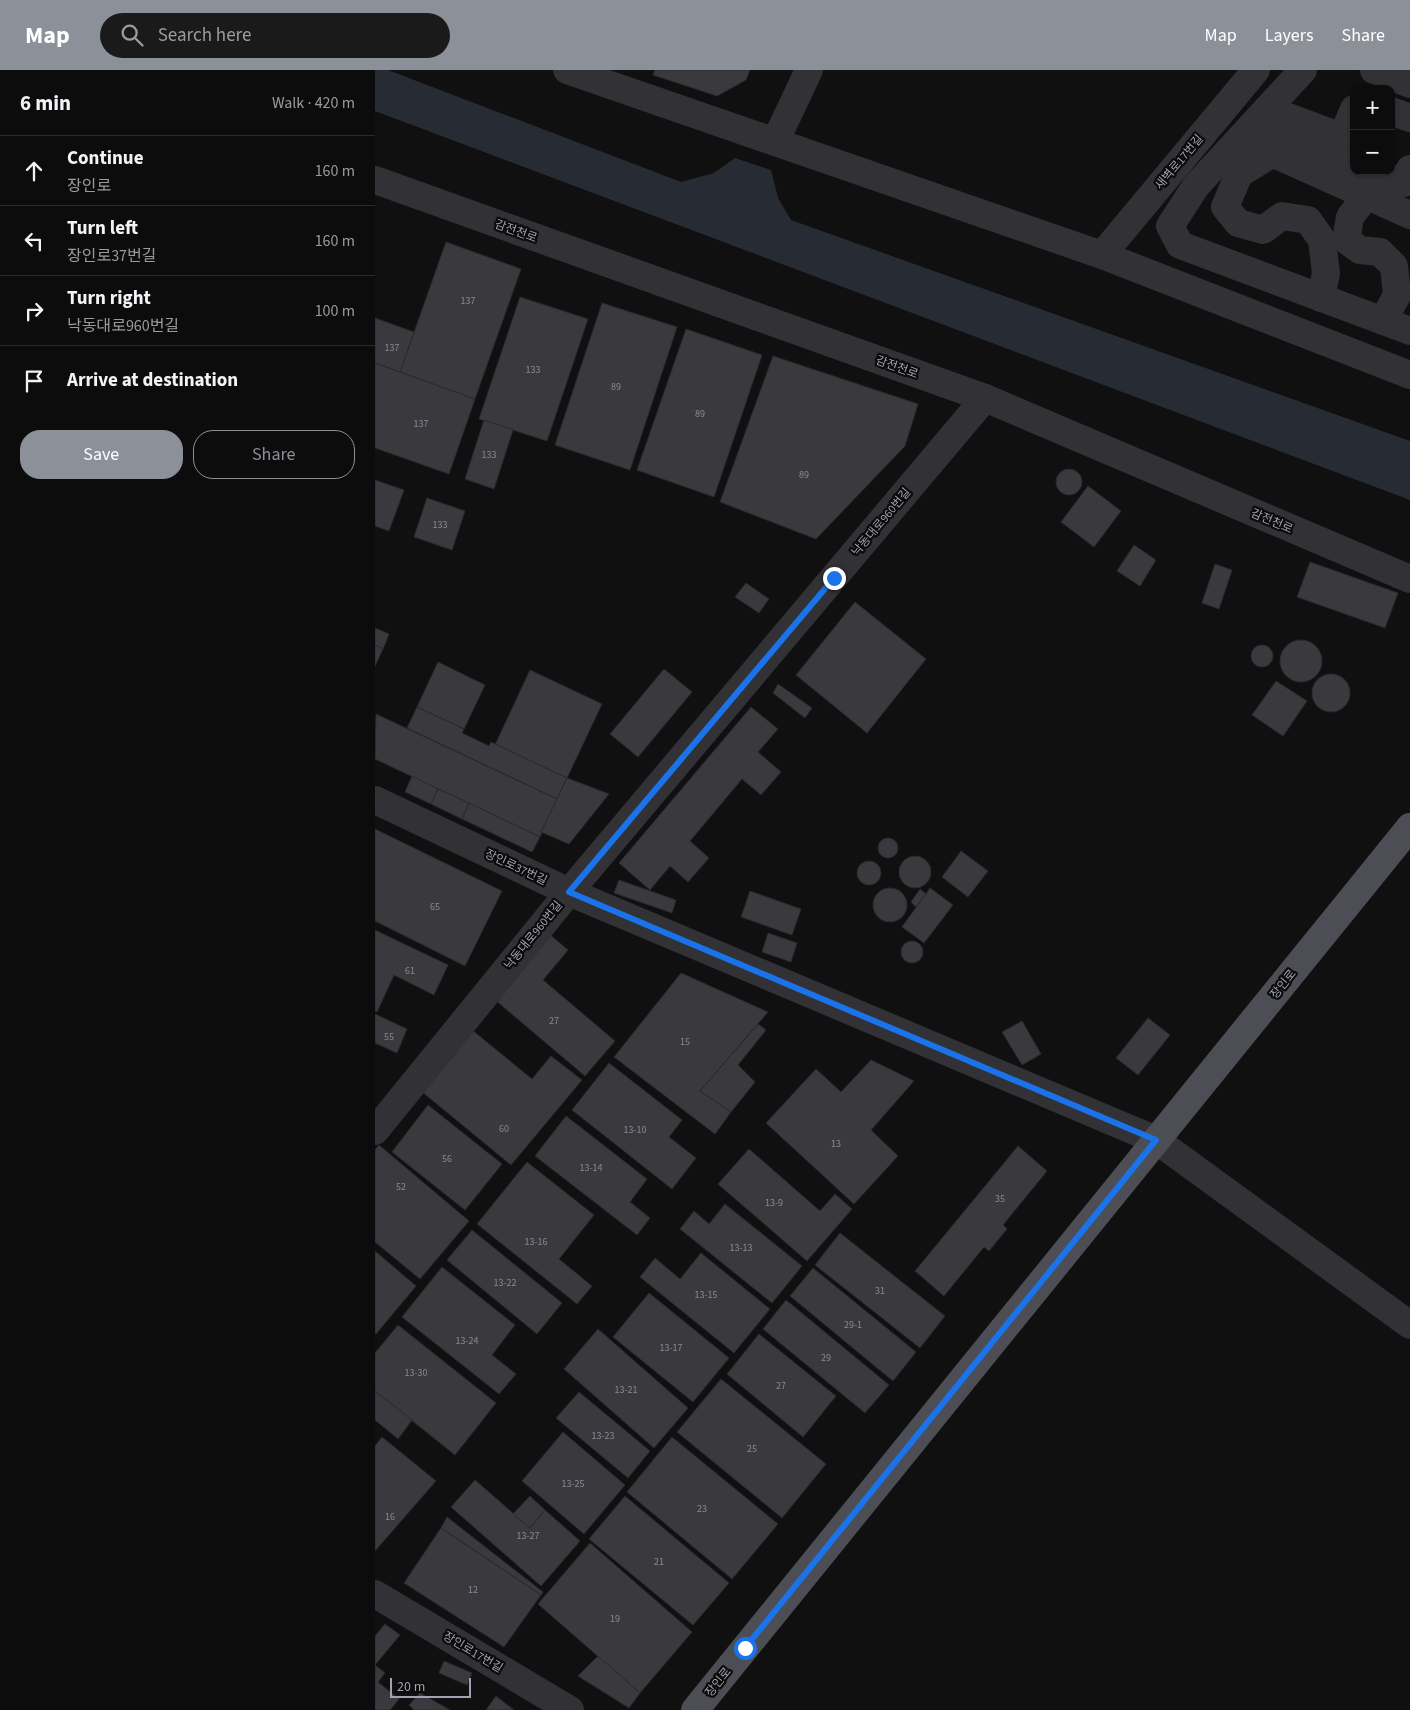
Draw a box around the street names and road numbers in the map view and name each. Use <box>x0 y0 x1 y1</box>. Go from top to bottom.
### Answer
street label: 새벽로17번길 <box>1151 131 1207 194</box>
street label: 감전천로 <box>492 216 539 247</box>
street label: 감전천로 <box>873 352 920 383</box>
street label: 낙동대로960번길 <box>848 485 915 560</box>
street label: 감전천로 <box>1248 505 1295 538</box>
street label: 장인로37번길 <box>482 846 550 889</box>
street label: 낙동대로960번길 <box>500 897 566 973</box>
street label: 장인로 <box>1266 966 1300 1003</box>
street label: 장인로17번길 <box>440 1628 506 1677</box>
street label: 장인로 <box>701 1664 735 1701</box>

